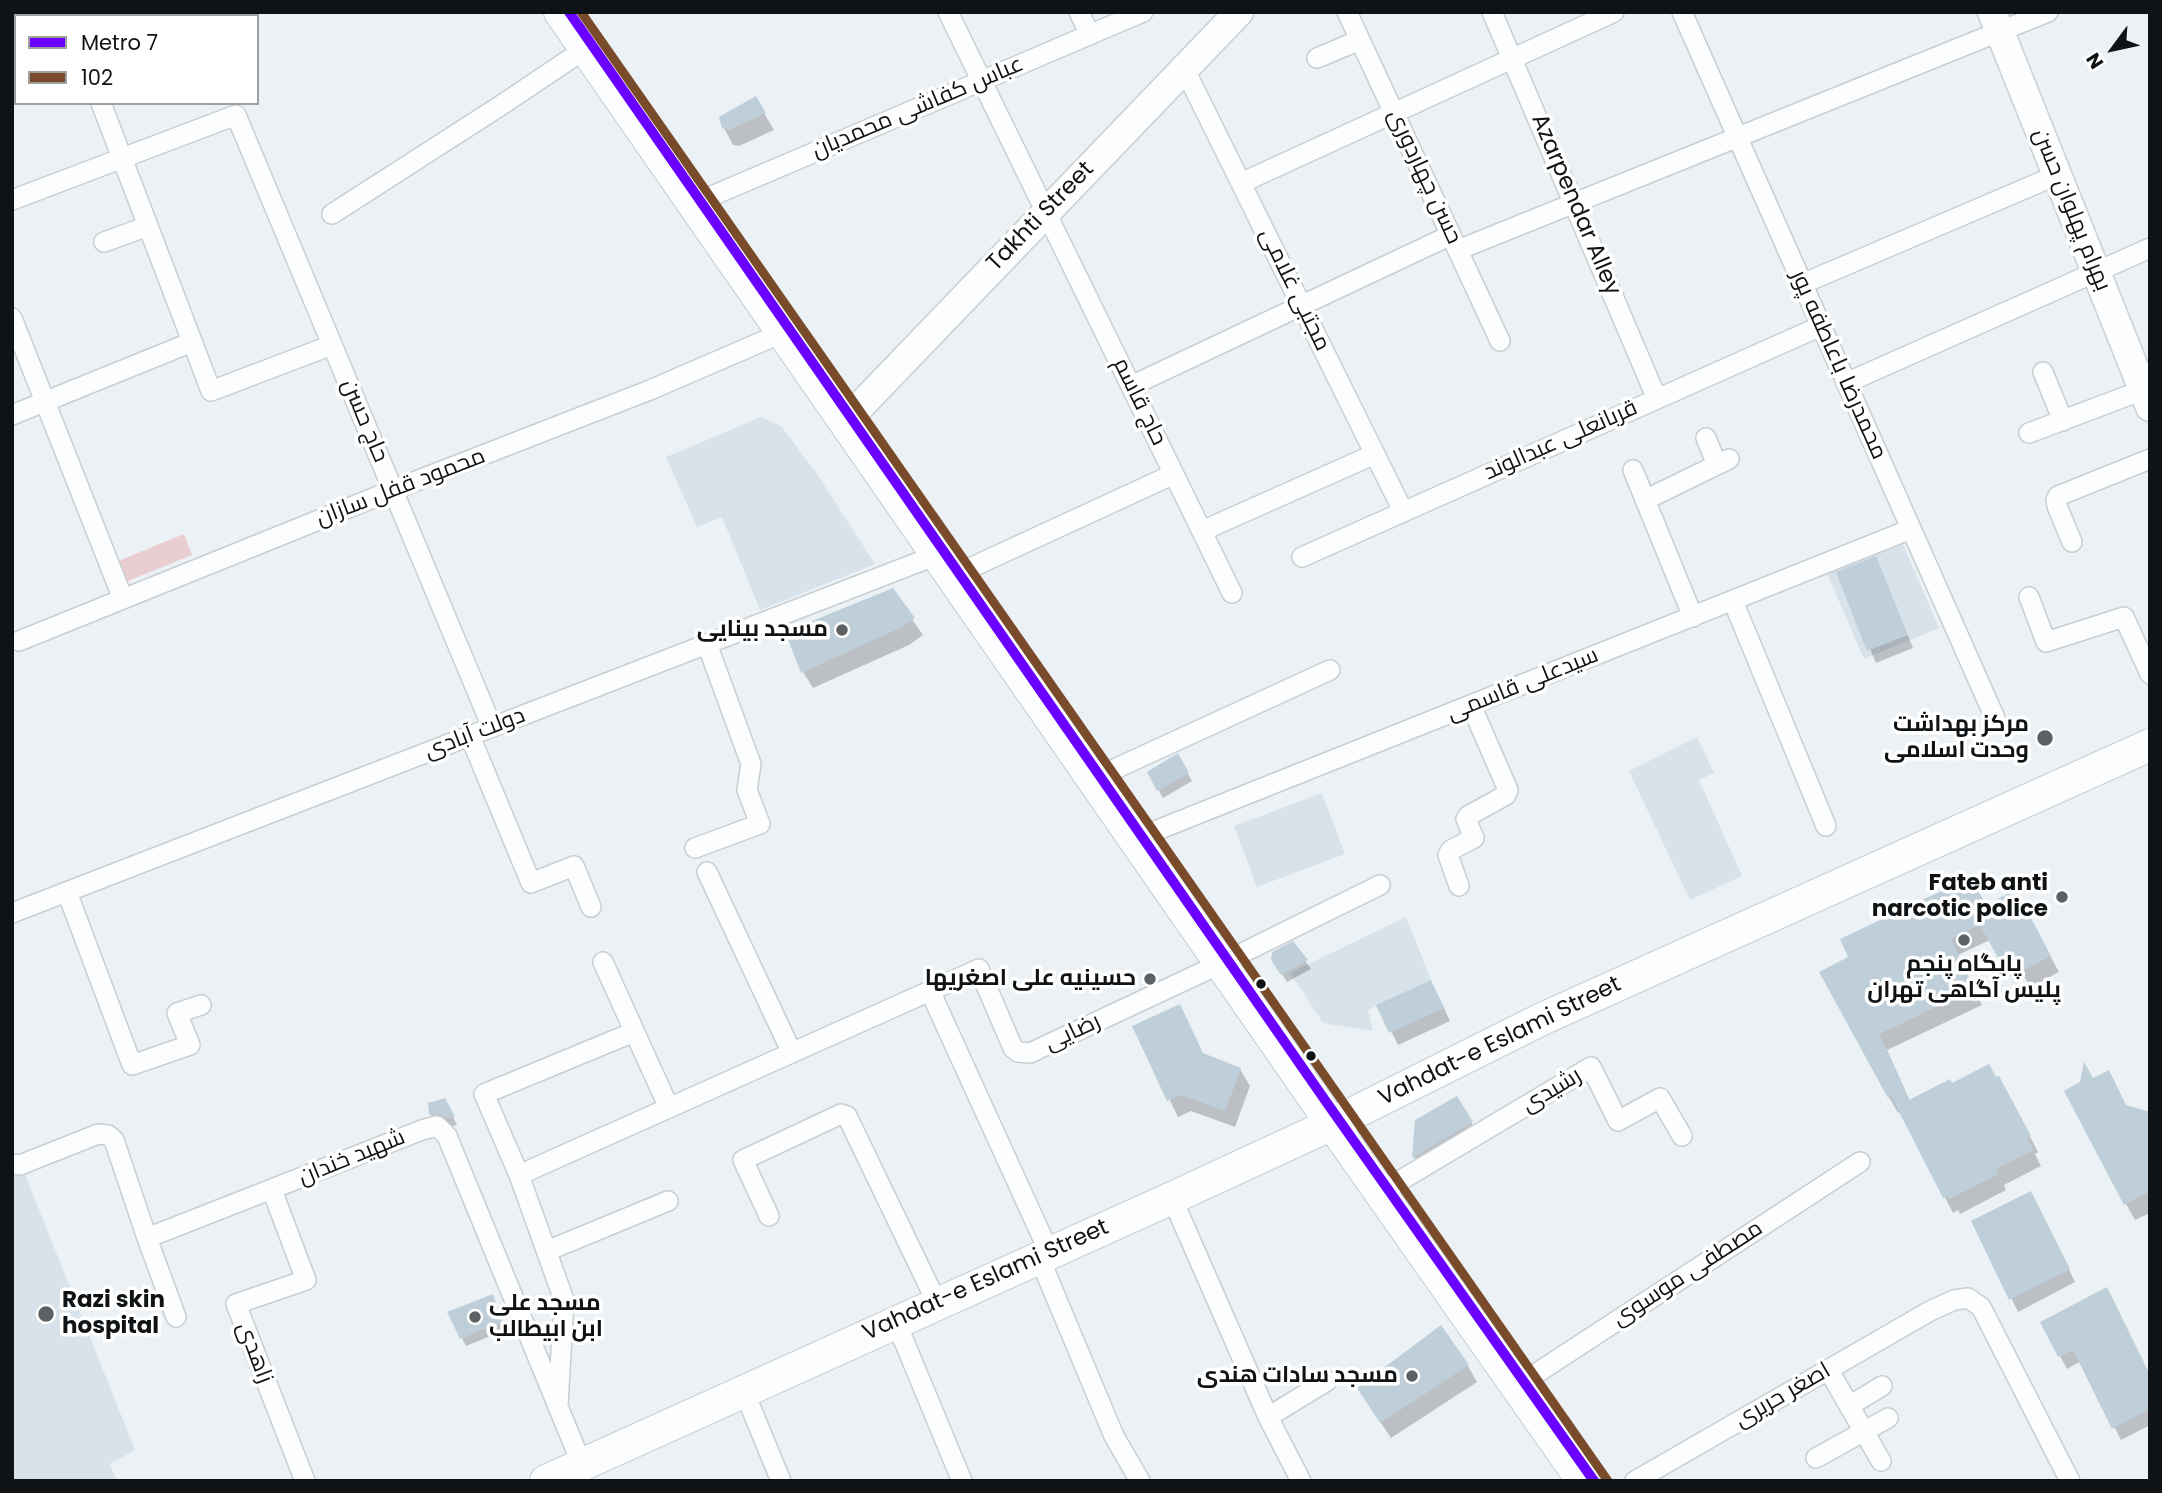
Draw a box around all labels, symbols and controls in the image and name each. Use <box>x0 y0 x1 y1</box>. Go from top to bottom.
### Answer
legend <box>14 14 259 105</box>
north arrow <box>2078 14 2148 84</box>
text: Metro 7 <box>81 28 158 57</box>
text: N <box>2080 47 2110 74</box>
street label: عباس کفاشی محمدیان <box>808 51 1028 165</box>
text: 102 <box>81 63 113 92</box>
street label: حسن چهاردوری <box>1381 105 1467 249</box>
street label: Azarpendar Alley <box>1524 110 1626 300</box>
street label: بهرام پهلوان حسن <box>2026 125 2116 295</box>
street label: Takhti Street <box>982 156 1100 278</box>
street label: مجتبی غلامی <box>1252 224 1336 356</box>
street label: محمدرضا باعاطفه پور <box>1784 266 1892 464</box>
street label: حاج قاسم <box>1106 354 1172 450</box>
street label: حاج حسن <box>334 375 394 467</box>
street label: قربانعلی عبدالوند <box>1480 395 1642 487</box>
street label: محمود قفل سازان <box>313 443 489 533</box>
place label: مسجد بینایی <box>697 616 828 644</box>
marker: مسجد بینایی <box>834 622 850 638</box>
street label: سیدعلی قاسمی <box>1443 642 1603 728</box>
street label: دولت آبادی <box>421 702 529 766</box>
place label: مرکز بهداشت وحدت اسلامی <box>1884 711 2029 765</box>
marker: مرکز بهداشت وحدت اسلامی <box>2035 728 2055 748</box>
place label: Fateb anti narcotic police <box>1872 870 2048 924</box>
marker: Fateb anti narcotic police <box>2054 889 2070 905</box>
marker: پایگاه پنجم پلیس آگاهی تهران <box>1956 932 1972 948</box>
place label: پایگاه پنجم پلیس آگاهی تهران <box>1867 951 2061 1005</box>
place label: حسینیه علی اصغریها <box>925 965 1136 993</box>
marker: حسینیه علی اصغریها <box>1142 971 1158 987</box>
street label: Vahdat-e Eslami Street <box>1374 971 1626 1113</box>
unlabelled marker <box>1254 977 1268 991</box>
street label: رضایی <box>1041 1008 1105 1058</box>
unlabelled marker <box>1304 1049 1318 1063</box>
street label: رشیدی <box>1517 1062 1587 1120</box>
street label: شهید خندان <box>295 1124 409 1192</box>
street label: Vahdat-e Eslami Street <box>859 1214 1113 1348</box>
street label: مصطفی موسوی <box>1608 1215 1768 1333</box>
place label: Razi skin hospital <box>62 1287 165 1341</box>
place label: مسجد علی ابن ابیطالب <box>489 1290 603 1344</box>
marker: Razi skin hospital <box>36 1304 56 1324</box>
marker: مسجد علی ابن ابیطالب <box>467 1309 483 1325</box>
street label: زاهدی <box>230 1318 278 1388</box>
street label: اصغر حریری <box>1730 1358 1836 1434</box>
place label: مسجد سادات هندی <box>1197 1362 1398 1390</box>
marker: مسجد سادات هندی <box>1404 1368 1420 1384</box>

